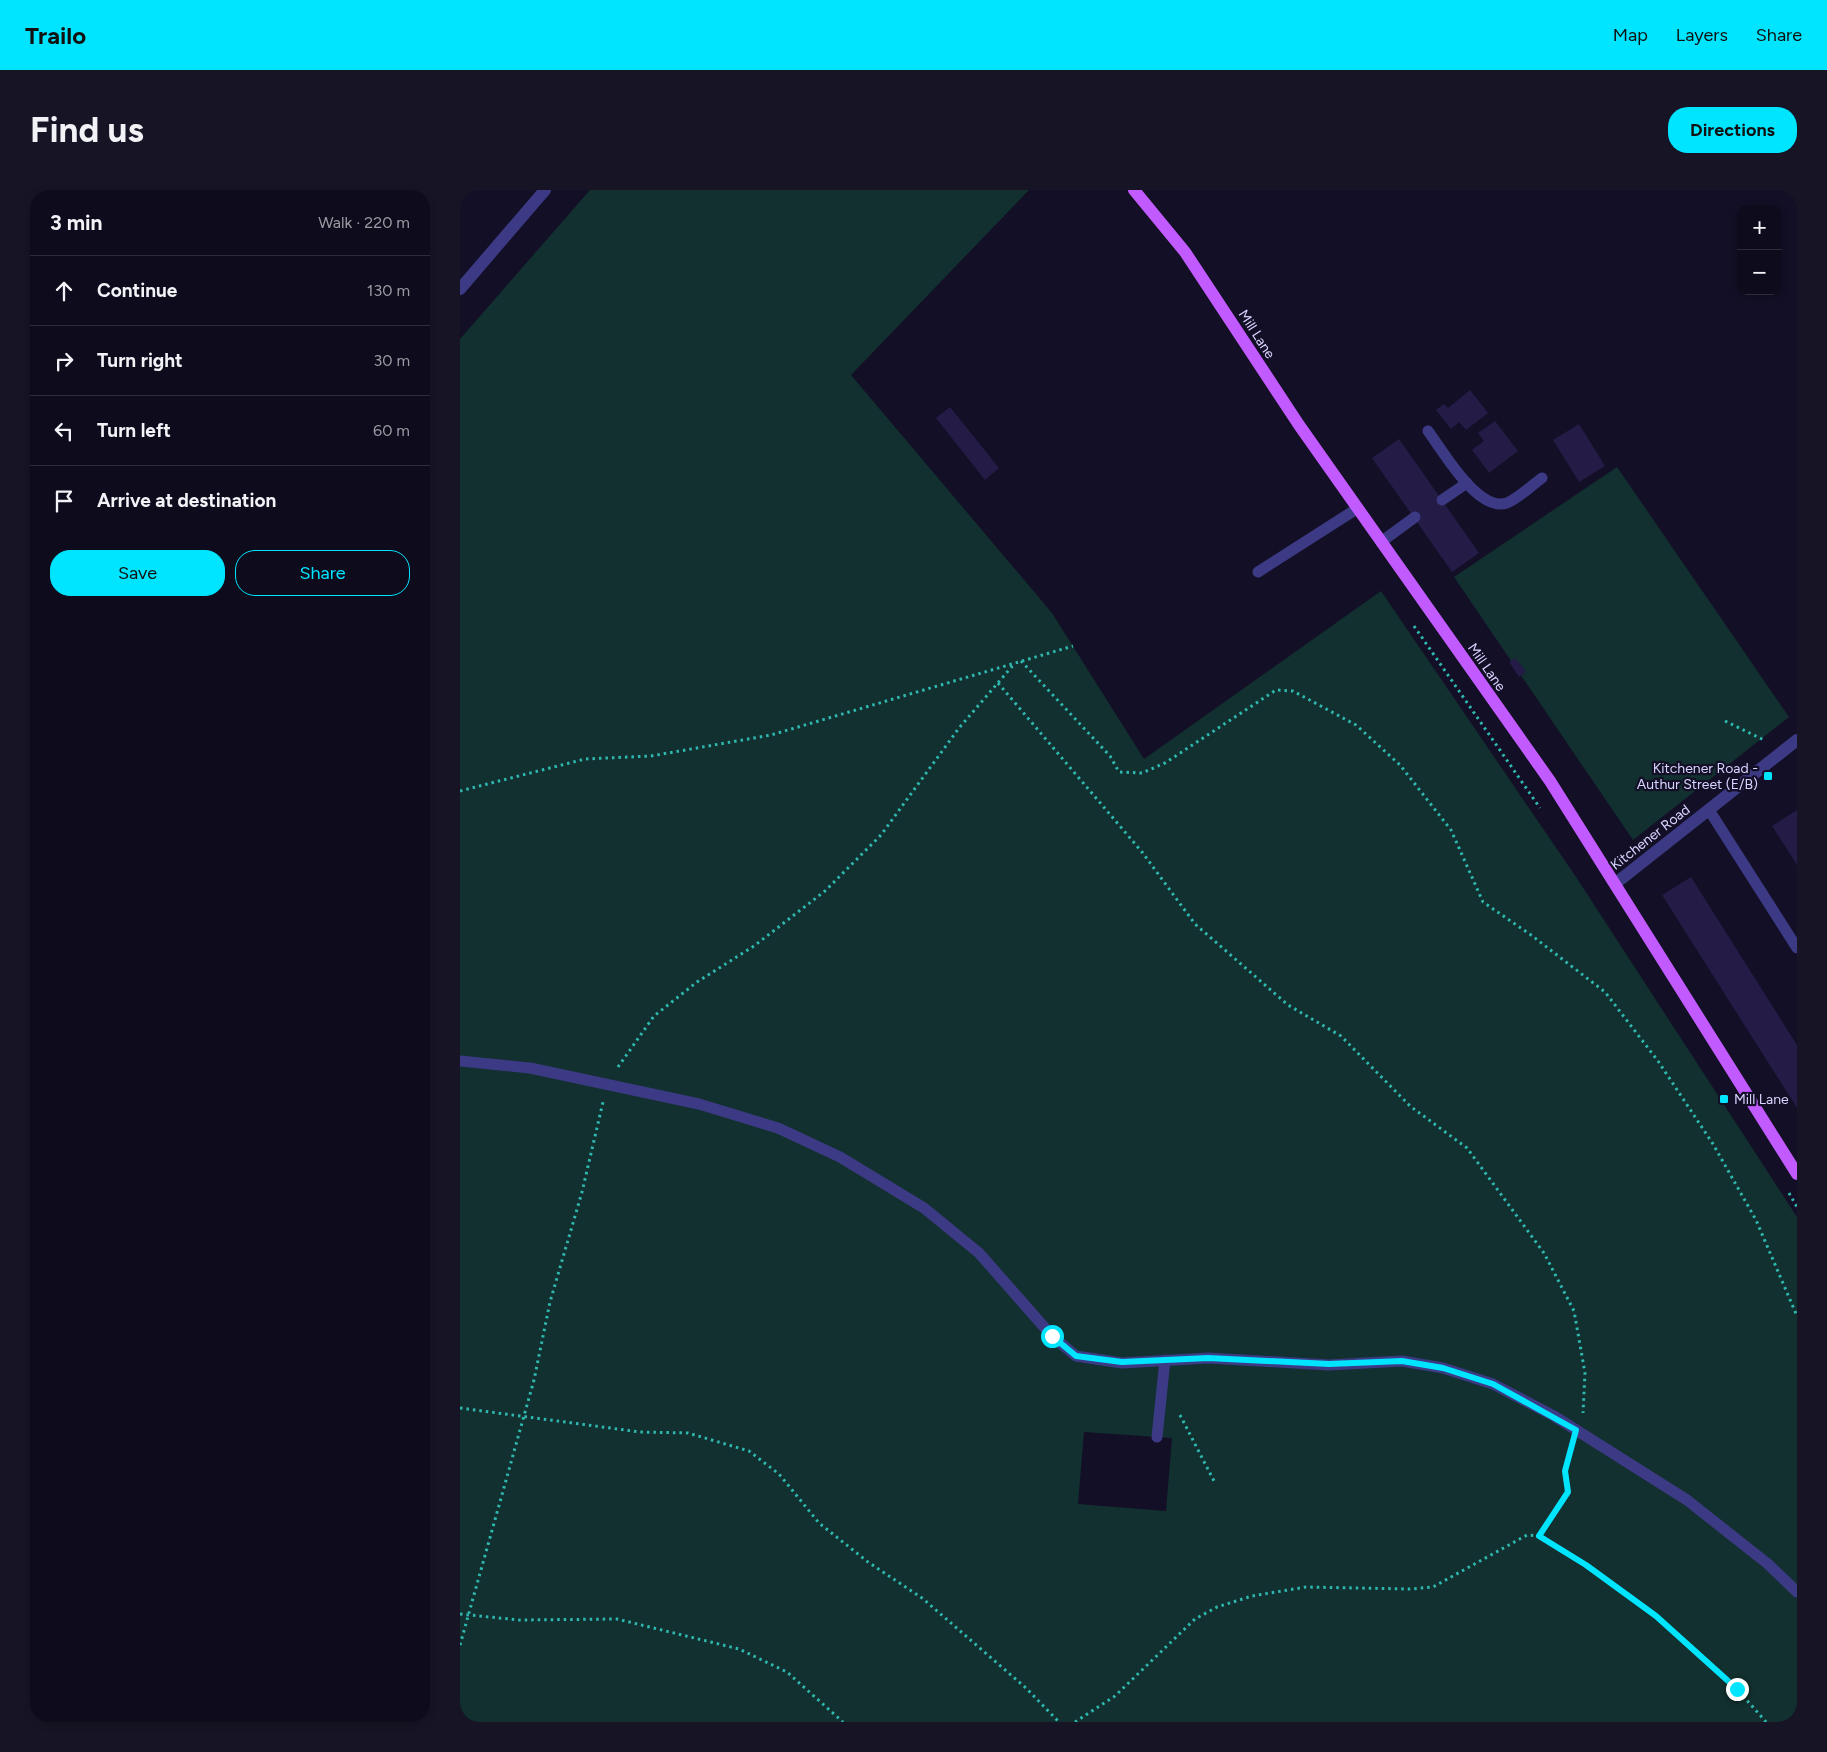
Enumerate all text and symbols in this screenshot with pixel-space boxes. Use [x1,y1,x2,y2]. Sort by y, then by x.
text: Trailo [25,21,86,50]
text: Map [1613,24,1648,46]
text: Layers [1676,24,1728,46]
text: Share [1756,24,1802,46]
button: Directions [1668,107,1797,153]
text: Find us [30,109,144,151]
map controls [1737,205,1782,295]
button: + [1737,205,1782,250]
text: 3 min [50,210,102,235]
text: Walk · 220 m [318,213,410,232]
button: − [1737,250,1782,295]
icon: ahead [50,277,78,305]
text: Continue [97,279,177,302]
text: 130 m [367,281,410,300]
street label: Mill Lane [1235,307,1279,362]
icon: right [50,347,78,375]
text: Turn right [97,349,183,372]
text: 30 m [373,351,410,370]
icon: left [50,417,78,445]
text: Turn left [97,419,171,442]
text: 60 m [373,421,410,440]
icon: arrive [50,487,78,515]
text: Arrive at destination [97,489,276,512]
button: Save [50,550,225,596]
button: Share [235,550,410,596]
street label: Mill Lane [1464,640,1509,695]
place label: Kitchener Road - Authur Street (E/B) [1637,760,1758,793]
marker: Kitchener Road - Authur Street (E/B) [1762,770,1774,782]
street label: Kitchener Road [1607,801,1693,874]
place label: Mill Lane [1734,1091,1789,1108]
marker: Mill Lane [1718,1093,1730,1105]
route start [1041,1325,1064,1348]
route end [1726,1678,1749,1701]

